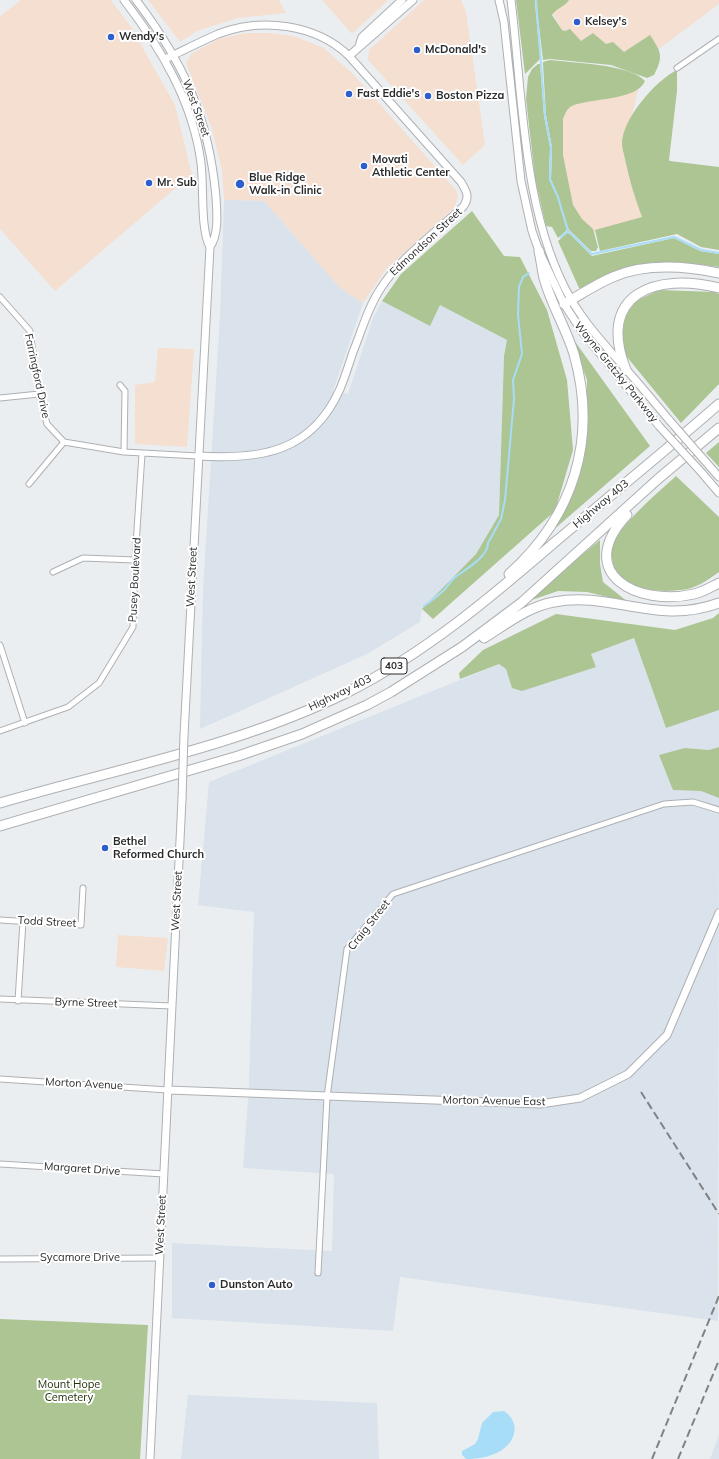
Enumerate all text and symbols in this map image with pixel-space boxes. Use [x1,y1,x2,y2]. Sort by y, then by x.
place label: Kelsey's [585,15,627,29]
marker: Kelsey's [572,17,582,27]
place label: Wendy's [119,30,164,44]
marker: Wendy's [106,32,116,42]
place label: McDonald's [425,43,486,57]
marker: McDonald's [412,45,422,55]
street label: West Street [180,77,212,139]
place label: Fast Eddie's [357,87,420,101]
marker: Fast Eddie's [344,89,354,99]
place label: Boston Pizza [436,89,504,103]
marker: Boston Pizza [423,91,433,101]
place label: Movati Athletic Center [372,153,450,179]
marker: Movati Athletic Center [359,161,369,171]
place label: Blue Ridge Walk-in Clinic [249,171,322,197]
place label: Mr. Sub [157,176,197,190]
marker: Mr. Sub [144,178,154,188]
marker: Blue Ridge Walk-in Clinic [234,178,246,190]
street label: Edmondson Street [387,205,465,279]
street label: Wayne Gretzky Parkway [571,319,661,425]
street label: Farringford Drive [22,333,52,419]
street label: Highway 403 [570,477,632,531]
street label: Pusey Boulevard [126,537,144,623]
street label: West Street [184,547,200,607]
road number: 403 [381,658,407,674]
street label: Highway 403 [306,672,374,714]
place label: Bethel Reformed Church [113,835,204,861]
marker: Bethel Reformed Church [100,843,110,853]
street label: West Street [169,871,185,931]
street label: Craig Street [345,897,393,953]
street label: Todd Street [17,914,77,930]
street label: Byrne Street [54,995,118,1011]
street label: Morton Avenue [45,1075,123,1093]
street label: Morton Avenue East [442,1094,546,1108]
street label: Margaret Drive [43,1160,121,1178]
street label: West Street [153,1195,169,1255]
street label: Sycamore Drive [40,1251,120,1265]
place label: Dunston Auto [220,1278,293,1292]
marker: Dunston Auto [207,1280,217,1290]
park label: Mount Hope Cemetery [38,1378,100,1404]

